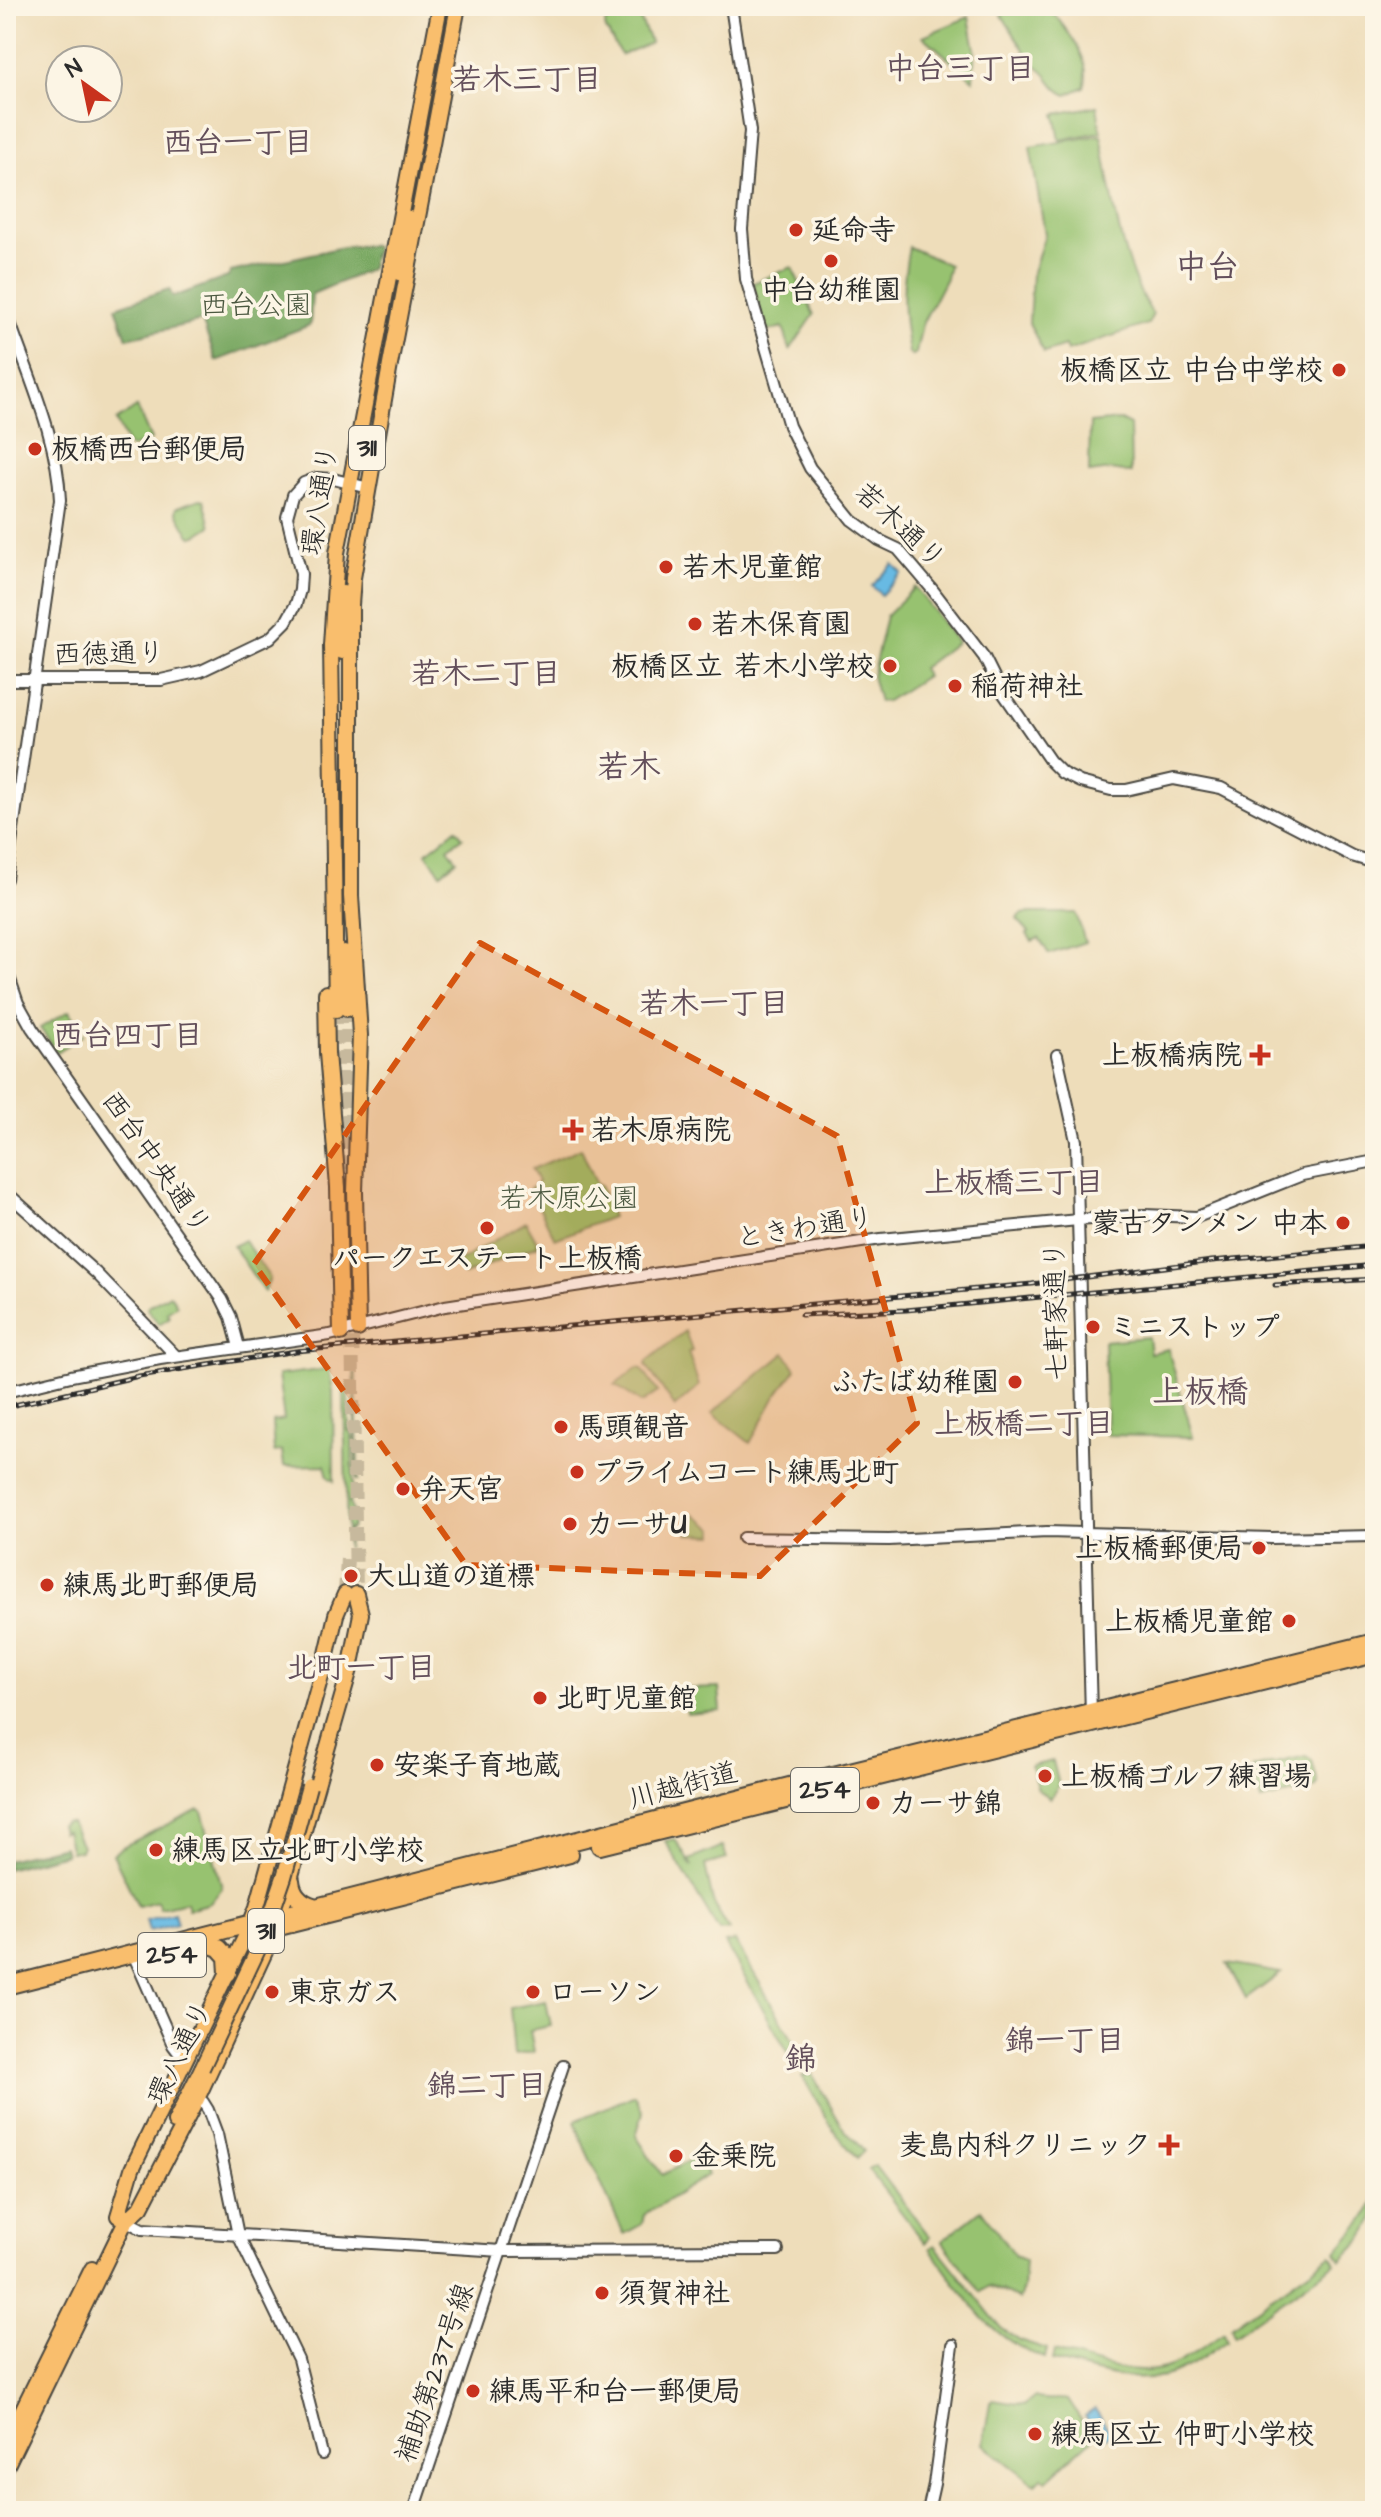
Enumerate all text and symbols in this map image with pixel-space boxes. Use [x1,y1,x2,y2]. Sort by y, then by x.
north arrow [44,44,124,124]
district label: 中台三丁目 [885,48,1035,90]
text: N [60,52,88,85]
district label: 若木三丁目 [452,59,602,101]
district label: 西台一丁目 [163,122,313,164]
place label: 延命寺 [812,211,896,250]
marker: 延命寺 [787,221,805,239]
district label: 中台 [1175,245,1239,290]
marker: 中台幼稚園 [822,252,840,270]
place label: 中台幼稚園 [761,271,901,310]
park label: 西台公園 [200,286,312,325]
place label: 板橋区立 中台中学校 [1060,351,1323,390]
marker: 板橋区立 中台中学校 [1330,361,1348,379]
road number: 311 [349,426,385,470]
place label: 板橋西台郵便局 [51,430,247,469]
marker: 板橋西台郵便局 [26,440,44,458]
street label: 環八通り [292,442,348,558]
street label: 若木通り [846,474,954,578]
place label: 若木児童館 [682,548,822,587]
marker: 若木児童館 [657,558,675,576]
place label: 若木保育園 [711,605,851,644]
marker: 若木保育園 [686,615,704,633]
street label: 西徳通り [53,634,165,674]
place label: 板橋区立 若木小学校 [611,647,874,686]
district label: 若木二丁目 [411,653,561,695]
marker: 板橋区立 若木小学校 [881,657,899,675]
place label: 稲荷神社 [971,667,1083,706]
marker: 稲荷神社 [946,677,964,695]
district label: 若木 [597,745,661,790]
district label: 若木一丁目 [639,983,789,1025]
district label: 西台四丁目 [53,1015,203,1057]
place label: 上板橋病院 [1102,1036,1242,1075]
marker: 上板橋病院 [1249,1044,1271,1066]
street label: 西台中央通り [92,1083,220,1243]
place label: 若木原病院 [591,1111,731,1150]
marker: 若木原病院 [562,1119,584,1141]
district label: 上板橋三丁目 [924,1162,1104,1204]
park label: 若木原公園 [499,1179,639,1218]
street label: ときわ通り [733,1198,877,1258]
place label: 蒙古タンメン 中本 [1092,1204,1327,1243]
marker: 蒙古タンメン 中本 [1334,1214,1352,1232]
marker: パークエステート上板橋 [478,1219,496,1237]
place label: パークエステート上板橋 [332,1239,642,1278]
street label: 七軒家通り [1035,1241,1077,1381]
place label: ミニストップ [1109,1308,1280,1347]
marker: ミニストップ [1084,1318,1102,1336]
place label: ふたば幼稚園 [831,1363,999,1402]
district label: 上板橋 [1152,1370,1248,1415]
marker: ふたば幼稚園 [1006,1373,1024,1391]
district label: 上板橋二丁目 [934,1403,1114,1445]
place label: 馬頭観音 [577,1408,689,1447]
marker: 馬頭観音 [552,1418,570,1436]
place label: プライムコート練馬北町 [593,1453,899,1492]
marker: プライムコート練馬北町 [568,1463,586,1481]
place label: 弁天宮 [419,1470,503,1509]
marker: 弁天宮 [394,1480,412,1498]
place label: カーサU [586,1505,687,1544]
marker: カーサU [561,1515,579,1533]
place label: 上板橋郵便局 [1075,1529,1243,1568]
marker: 上板橋郵便局 [1250,1539,1268,1557]
place label: 大山道の道標 [367,1557,535,1596]
place label: 練馬北町郵便局 [63,1566,259,1605]
marker: 大山道の道標 [342,1567,360,1585]
marker: 練馬北町郵便局 [38,1576,56,1594]
place label: 上板橋児童館 [1105,1602,1273,1641]
marker: 上板橋児童館 [1280,1612,1298,1630]
district label: 北町一丁目 [286,1647,436,1689]
place label: 北町児童館 [556,1679,696,1718]
marker: 北町児童館 [531,1689,549,1707]
place label: 安楽子育地蔵 [393,1746,561,1785]
street label: 川越街道 [624,1753,742,1819]
marker: 安楽子育地蔵 [368,1756,386,1774]
place label: 上板橋ゴルフ練習場 [1061,1757,1312,1796]
marker: 上板橋ゴルフ練習場 [1036,1767,1054,1785]
road number: 254 [791,1768,859,1812]
place label: カーサ錦 [889,1784,1002,1823]
marker: カーサ錦 [864,1794,882,1812]
place label: 練馬区立北町小学校 [172,1831,424,1870]
marker: 練馬区立北町小学校 [147,1841,165,1859]
road number: 311 [248,1909,284,1953]
road number: 254 [138,1933,206,1977]
place label: 東京ガス [288,1973,401,2012]
place label: ローソン [549,1973,661,2012]
marker: 東京ガス [263,1983,281,2001]
marker: ローソン [524,1983,542,2001]
street label: 環八通り [138,1994,222,2112]
district label: 錦一丁目 [1005,2020,1125,2062]
district label: 錦 [785,2037,817,2082]
district label: 錦二丁目 [427,2065,547,2107]
place label: 麦島内科クリニック [899,2126,1151,2165]
marker: 麦島内科クリニック [1158,2134,1180,2156]
place label: 金乗院 [692,2137,776,2176]
marker: 金乗院 [667,2147,685,2165]
place label: 須賀神社 [618,2274,730,2313]
street label: 補助第237号線 [386,2278,484,2468]
marker: 須賀神社 [593,2284,611,2302]
place label: 練馬平和台一郵便局 [489,2372,741,2411]
marker: 練馬平和台一郵便局 [464,2382,482,2400]
place label: 練馬区立 仲町小学校 [1051,2415,1314,2454]
marker: 練馬区立 仲町小学校 [1026,2425,1044,2443]

